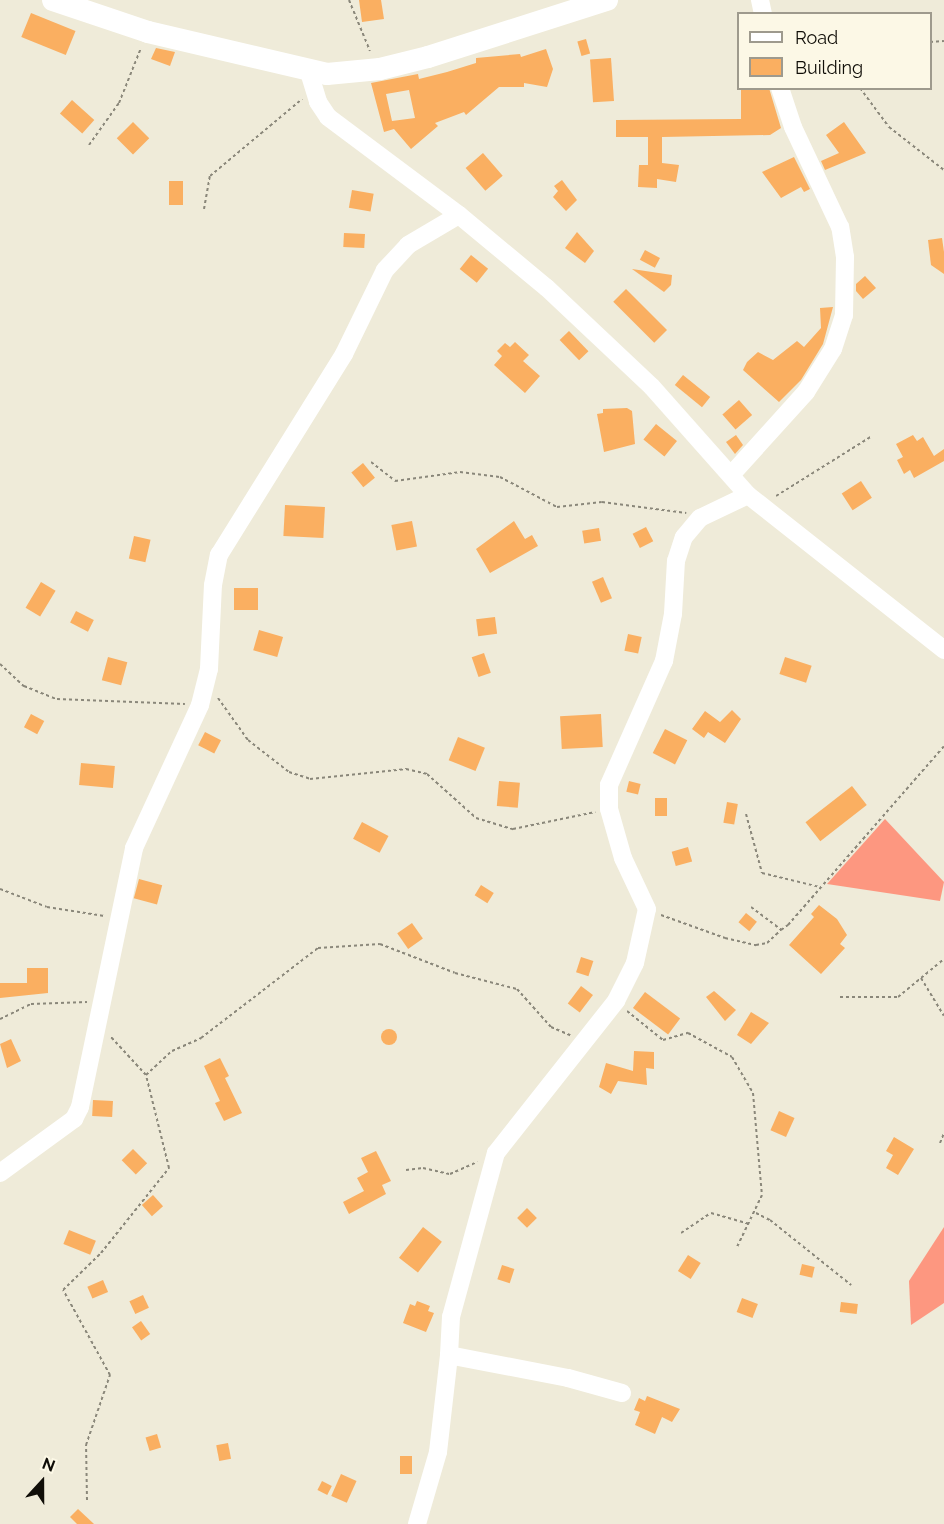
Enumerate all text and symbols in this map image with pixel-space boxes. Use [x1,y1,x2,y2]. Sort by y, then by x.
legend [737,12,932,90]
text: Road [795,27,838,48]
text: Building [795,57,863,78]
north arrow [12,1452,72,1512]
text: N [40,1454,58,1476]

